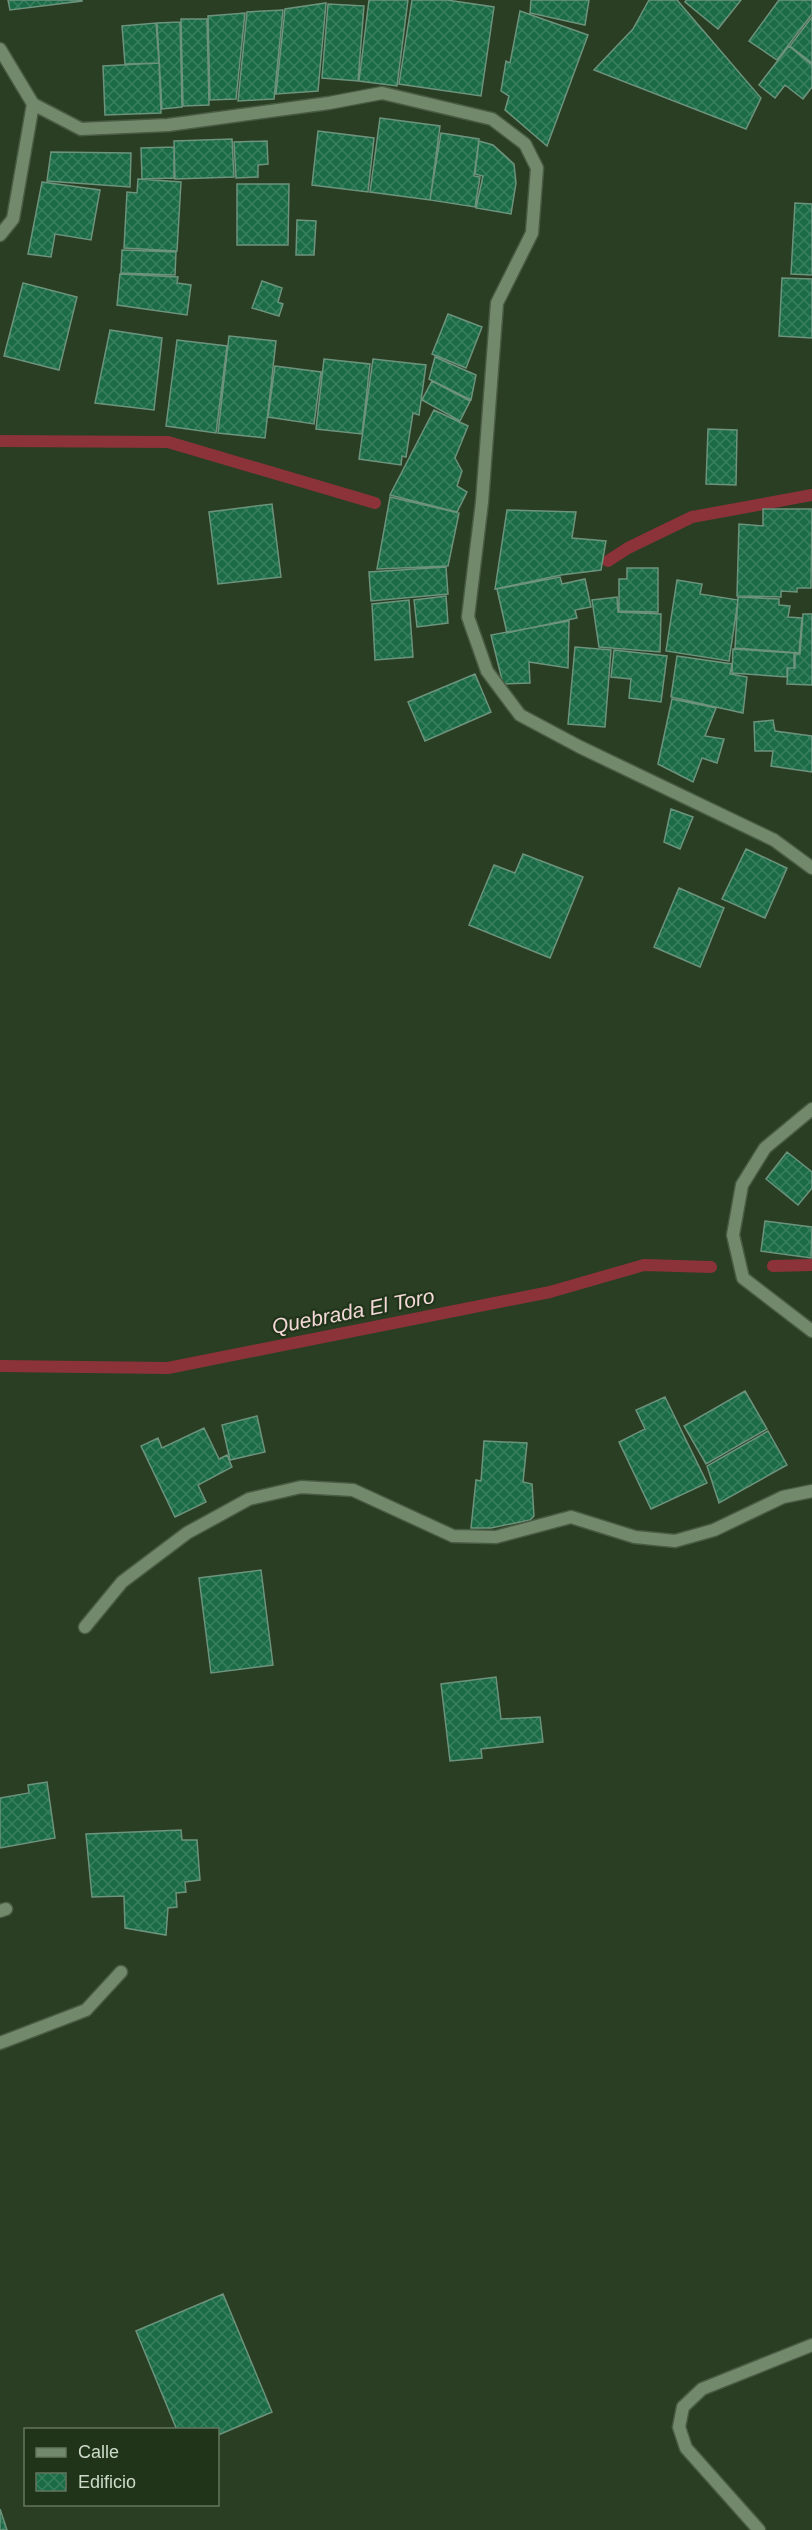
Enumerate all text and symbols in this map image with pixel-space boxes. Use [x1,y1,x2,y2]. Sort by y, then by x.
water label: Quebrada El Toro [270,1284,436,1338]
legend [24,2428,219,2506]
text: Calle [78,2442,119,2462]
text: Edificio [78,2472,136,2492]

